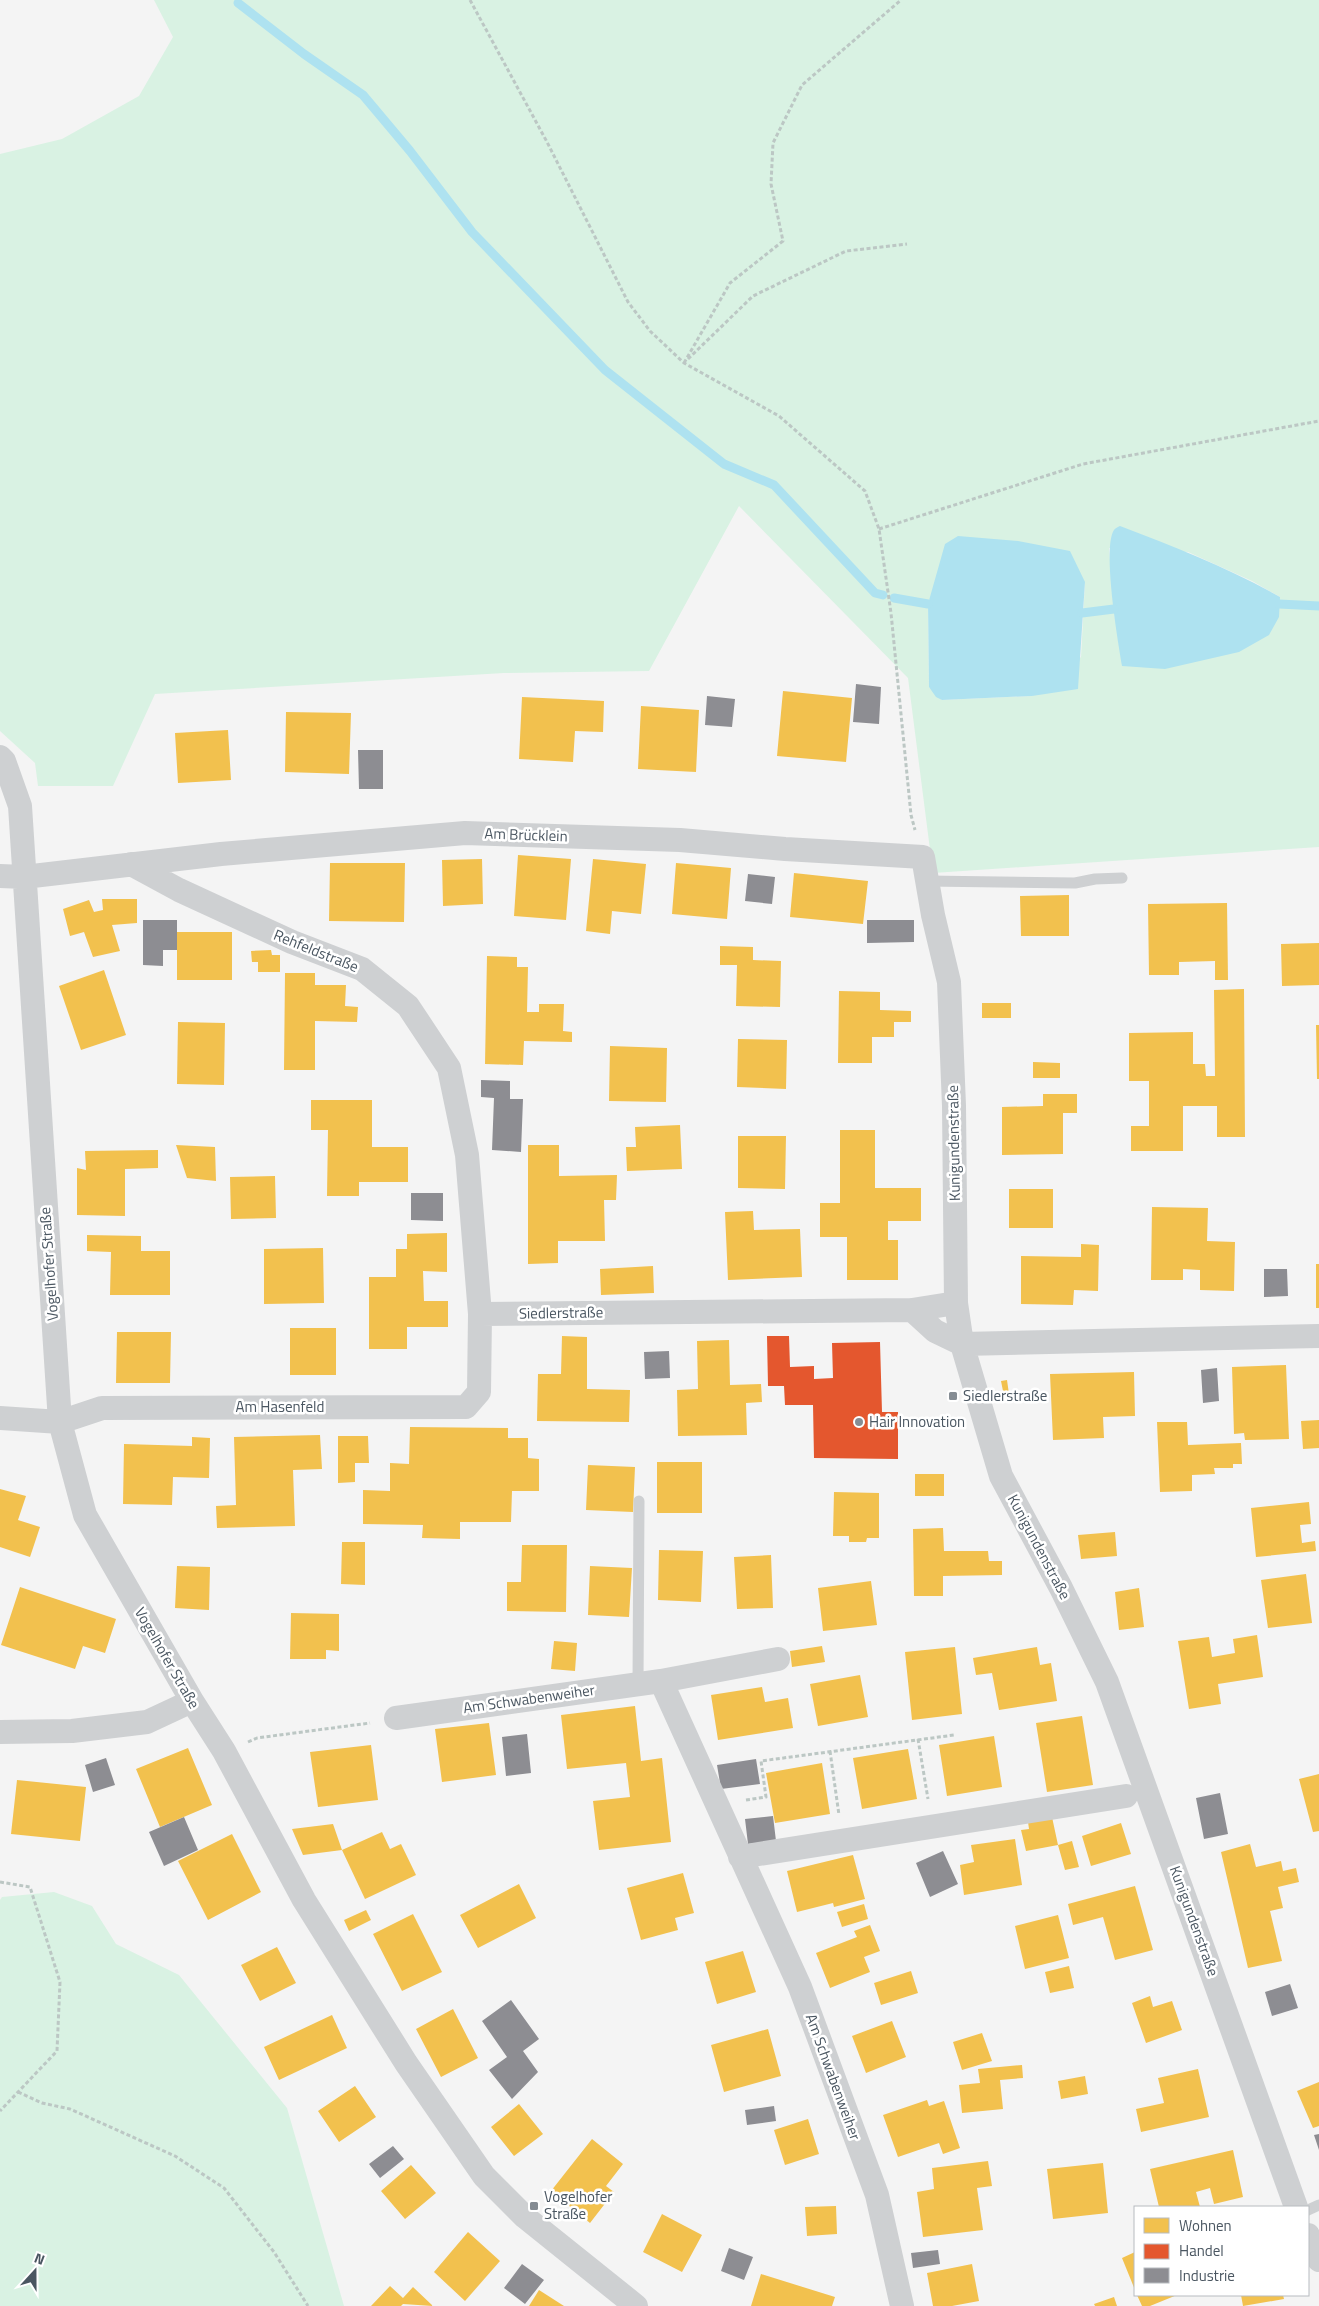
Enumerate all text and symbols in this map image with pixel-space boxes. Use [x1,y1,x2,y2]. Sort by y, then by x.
street label: Am Brücklein [484,822,568,847]
street label: Rehfeldstraße [270,923,362,978]
street label: Kunigundenstraße [941,1085,966,1201]
street label: Vogelhofer Straße [33,1206,64,1322]
street label: Siedlerstraße [519,1300,603,1325]
place label: Siedlerstraße [963,1384,1047,1407]
marker: Siedlerstraße [947,1390,959,1402]
street label: Am Hasenfeld [236,1395,324,1418]
place label: Hair Innovation [869,1410,965,1433]
marker: Hair Innovation [853,1416,865,1428]
street label: Kunigundenstraße [1002,1490,1077,1603]
street label: Vogelhofer Straße [129,1603,206,1713]
street label: Am Schwabenweiher [462,1678,596,1719]
street label: Kunigundenstraße [1164,1862,1225,1979]
street label: Am Schwabenweiher [800,2011,867,2143]
place label: Vogelhofer Straße [544,2185,613,2225]
marker: Vogelhofer Straße [528,2200,540,2212]
legend [1134,2206,1309,2296]
text: Wohnen [1179,2214,1232,2237]
text: Handel [1179,2239,1224,2262]
north arrow [10,2246,60,2296]
text: N [32,2247,48,2270]
text: Industrie [1179,2264,1235,2287]

